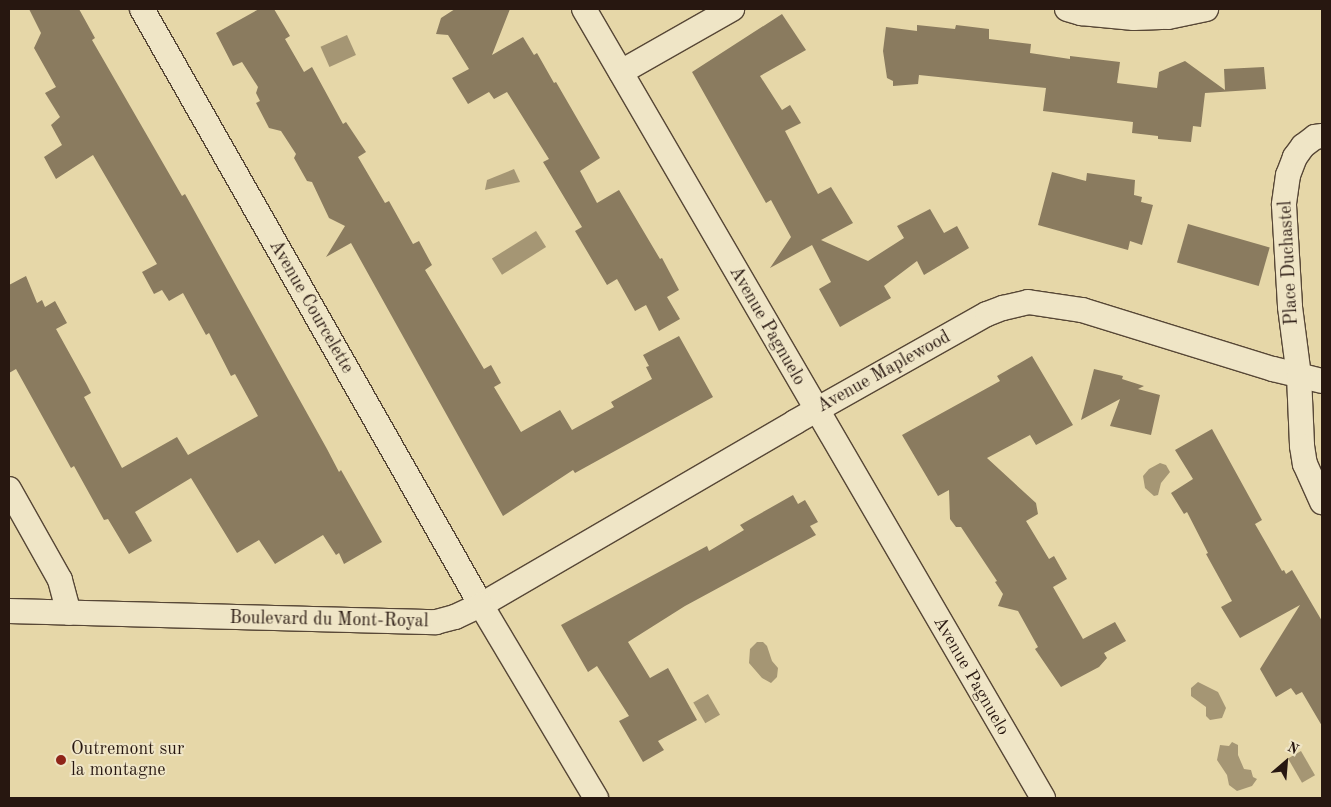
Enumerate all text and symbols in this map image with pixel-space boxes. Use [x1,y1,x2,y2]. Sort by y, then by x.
street label: Place Duchastel [1275,200,1303,326]
street label: Avenue Courcelette [264,237,358,377]
street label: Avenue Pagnuelo [724,263,810,389]
street label: Avenue Maplewood [814,326,954,418]
street label: Boulevard du Mont-Royal [229,607,429,633]
street label: Avenue Pagnuelo [928,613,1014,739]
north arrow [1261,737,1311,787]
place label: Outremont sur la montagne [71,739,184,782]
text: N [1285,740,1301,757]
marker: Outremont sur la montagne [55,754,67,766]

